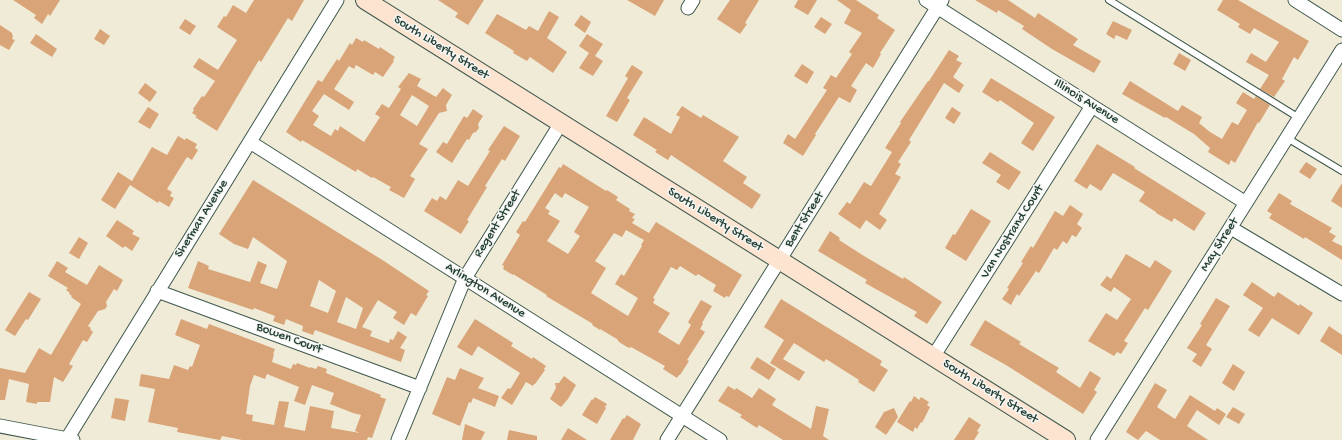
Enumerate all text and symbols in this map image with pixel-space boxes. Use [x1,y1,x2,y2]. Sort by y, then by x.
street label: South Liberty Street [390,12,492,84]
street label: Illinois Avenue [1050,76,1122,128]
street label: Sherman Avenue [172,177,232,261]
street label: Van Nostrand Court [978,182,1048,282]
street label: South Liberty Street [664,184,766,256]
street label: Regent Street [471,187,525,261]
street label: Bent Street [782,189,828,251]
street label: May Street [1197,215,1243,275]
street label: Arlington Avenue [442,260,528,322]
street label: Bowen Court [254,320,324,358]
street label: South Liberty Street [939,356,1041,428]

